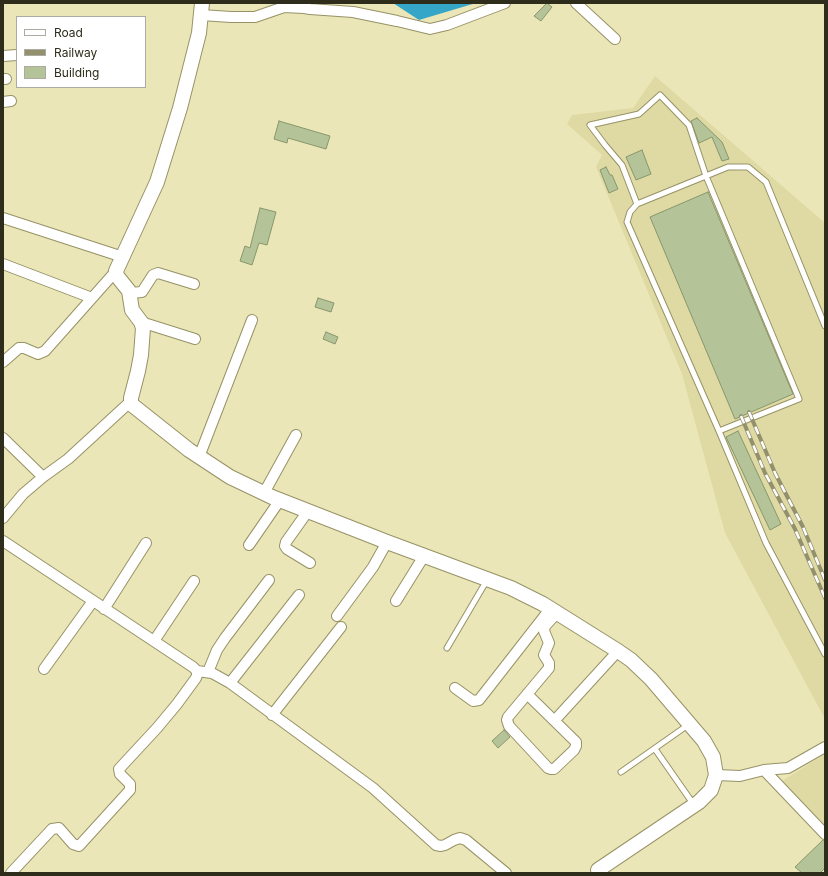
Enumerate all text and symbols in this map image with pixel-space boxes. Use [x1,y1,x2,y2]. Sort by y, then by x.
legend [16,16,146,88]
text: Road [54,25,83,40]
text: Railway [54,45,97,60]
text: Building [54,65,99,80]

